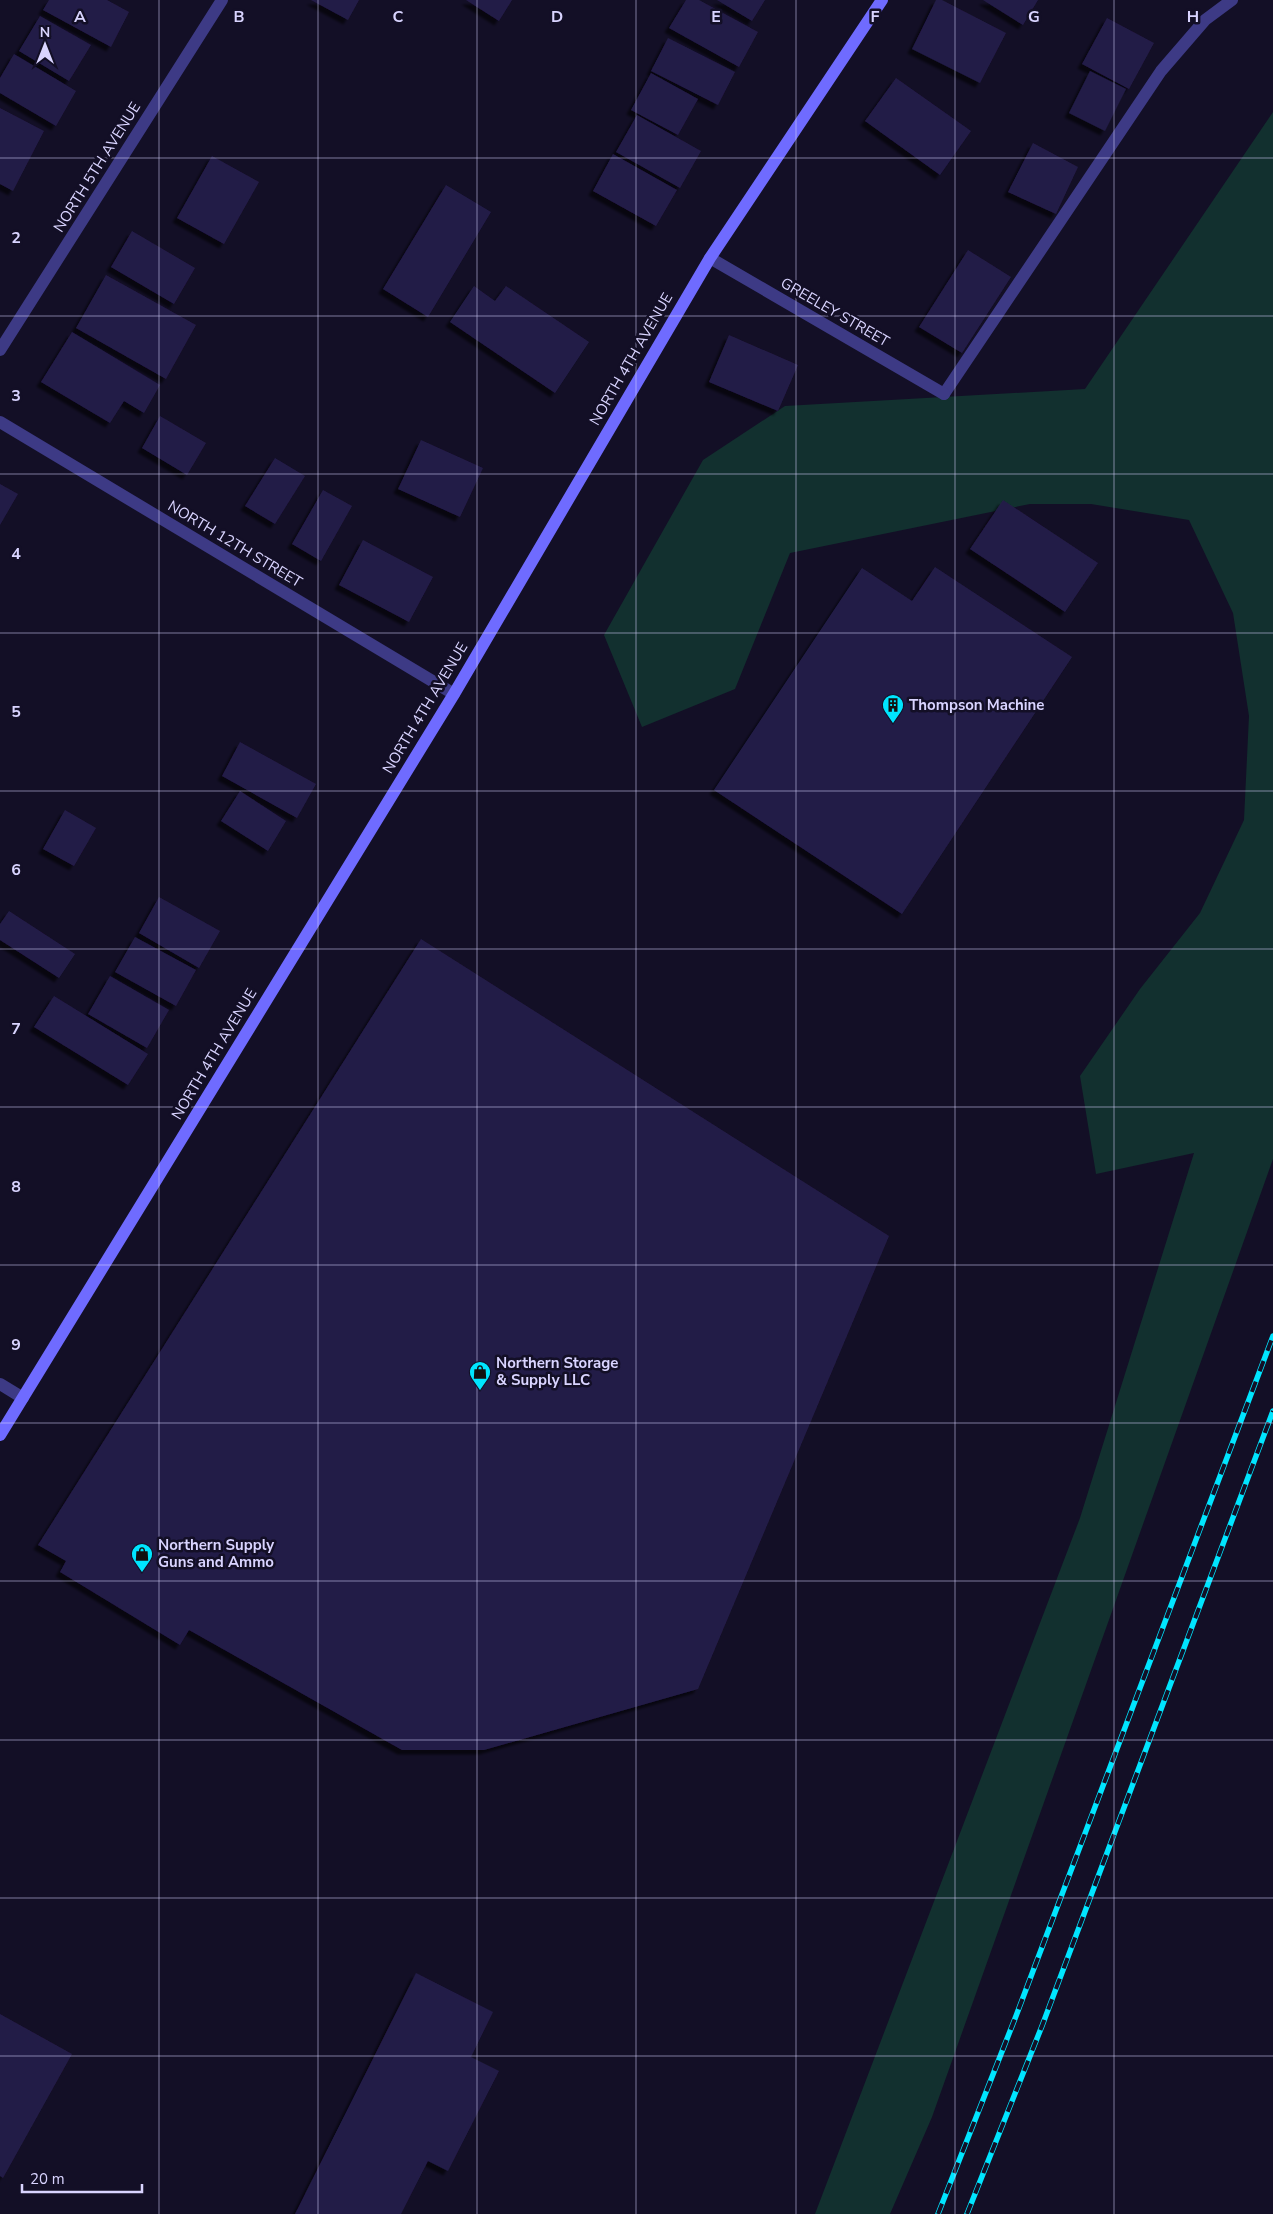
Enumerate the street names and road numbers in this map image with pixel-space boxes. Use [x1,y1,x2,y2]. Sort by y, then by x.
street label: NORTH 5TH AVENUE [49,98,145,236]
street label: GREELEY STREET [777,273,893,351]
street label: NORTH 4TH AVENUE [585,289,677,429]
street label: NORTH 12TH STREET [164,496,306,592]
street label: NORTH 4TH AVENUE [378,639,472,777]
street label: NORTH 4TH AVENUE [167,985,261,1123]

